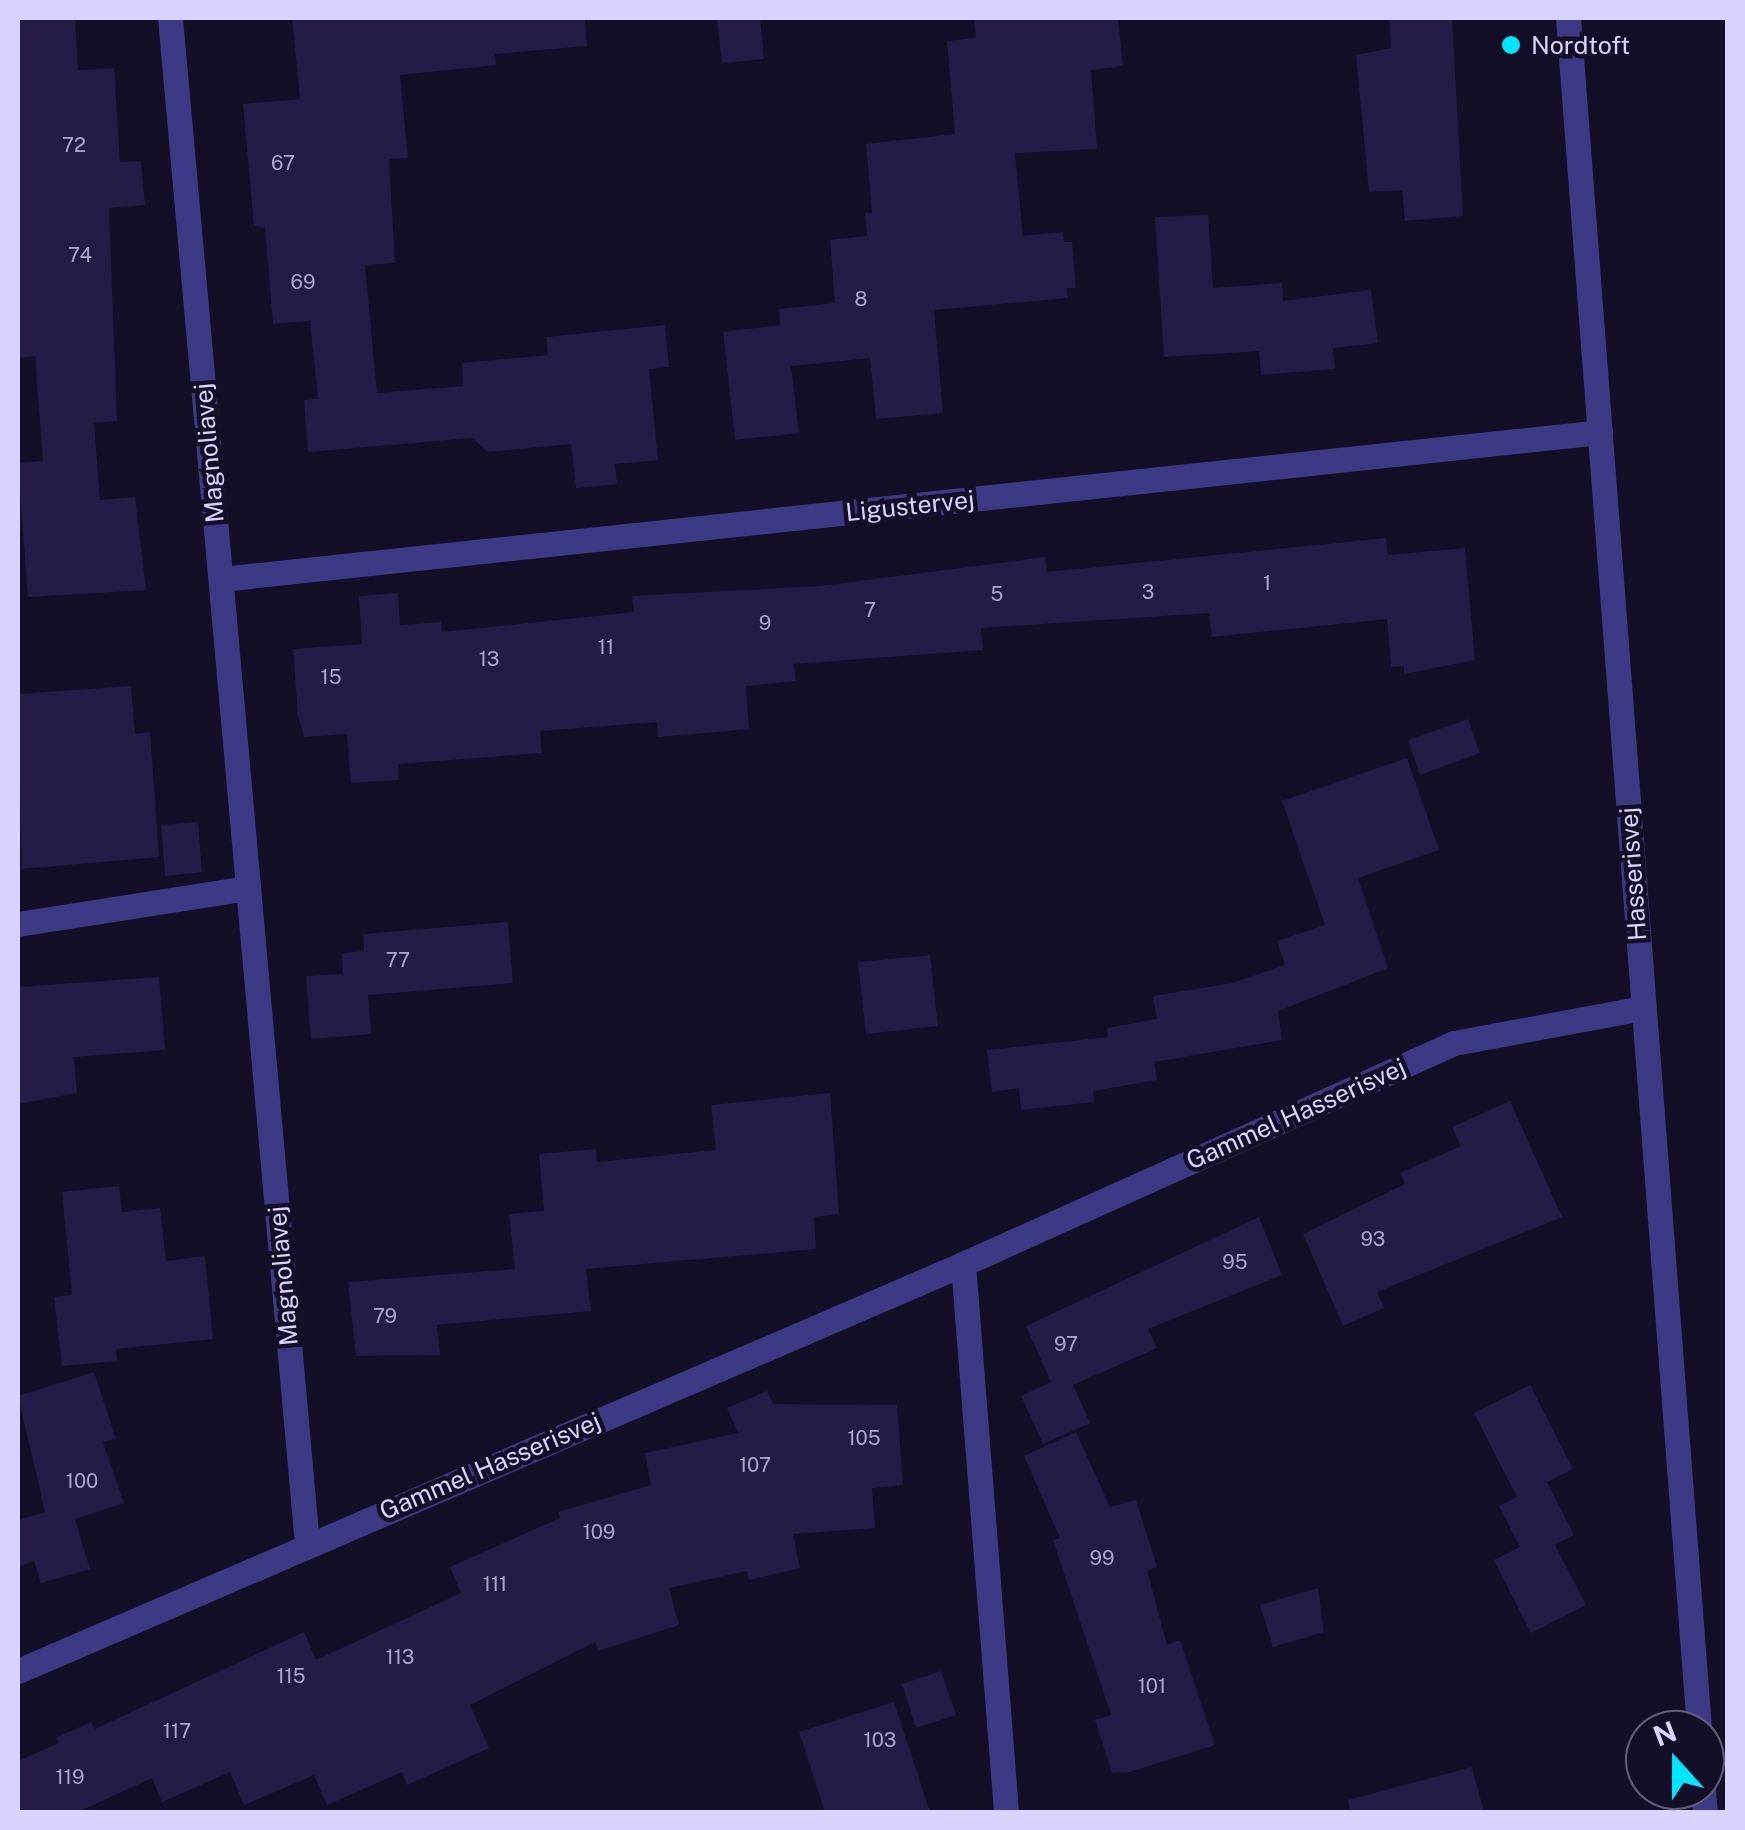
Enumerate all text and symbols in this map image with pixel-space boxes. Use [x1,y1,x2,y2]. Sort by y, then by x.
place label: Nordtoft [1531,30,1630,60]
marker: Nordtoft [1500,34,1522,56]
house number: 72 [62,133,86,157]
house number: 67 [271,151,295,175]
house number: 74 [68,243,92,267]
house number: 69 [291,270,315,294]
house number: 8 [855,287,867,311]
street label: Magnoliavej [188,382,230,524]
street label: Ligustervej [844,484,976,528]
house number: 1 [1263,571,1271,595]
house number: 3 [1142,580,1154,604]
house number: 5 [991,582,1003,606]
house number: 7 [864,598,876,622]
house number: 9 [759,611,771,635]
house number: 11 [598,635,614,659]
house number: 13 [479,647,499,671]
house number: 15 [321,665,341,689]
street label: Hasserisvej [1613,806,1653,942]
house number: 77 [386,948,410,972]
street label: Gammel Hasserisvej [1182,1052,1410,1176]
street label: Magnoliavej [262,1205,304,1347]
house number: 93 [1361,1227,1385,1251]
house number: 95 [1222,1250,1248,1274]
house number: 79 [373,1304,397,1328]
house number: 97 [1054,1332,1078,1356]
street label: Gammel Hasserisvej [375,1406,605,1526]
house number: 105 [847,1426,881,1450]
house number: 107 [739,1453,771,1477]
house number: 100 [66,1469,98,1493]
house number: 109 [583,1520,615,1544]
house number: 99 [1090,1546,1114,1570]
house number: 111 [483,1572,507,1596]
house number: 113 [386,1645,414,1669]
house number: 115 [276,1664,306,1688]
house number: 101 [1138,1674,1166,1698]
north arrow [1625,1710,1725,1810]
text: N [1649,1714,1681,1753]
house number: 117 [163,1719,191,1743]
house number: 103 [864,1728,896,1752]
house number: 119 [56,1765,84,1789]

